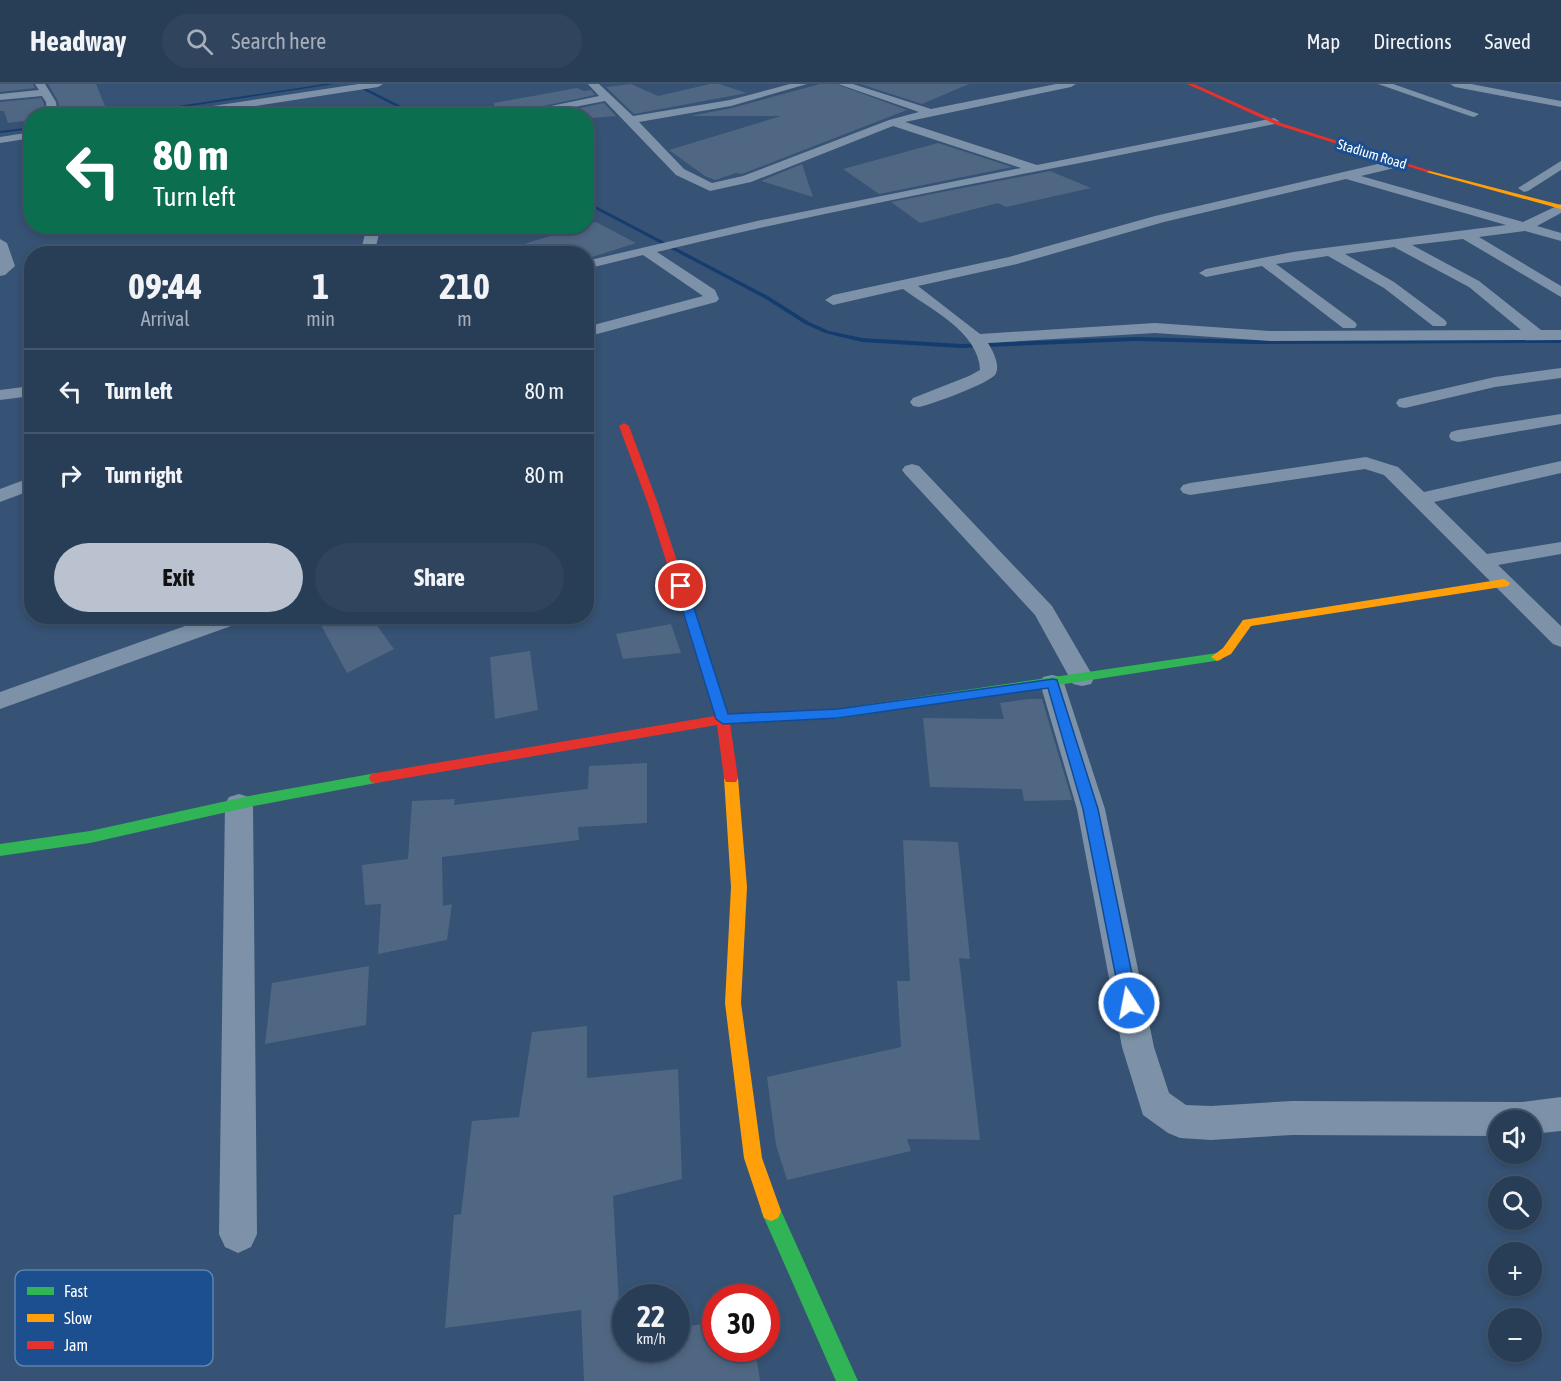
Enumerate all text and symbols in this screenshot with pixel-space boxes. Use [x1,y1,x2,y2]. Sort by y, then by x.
search box [162,14,582,68]
text: Headway [30,25,126,57]
icon: search [183,25,216,58]
text: Search here [231,28,326,54]
text: Map [1306,29,1340,53]
text: Directions [1373,29,1452,53]
text: Saved [1485,29,1531,53]
text: 80 m [153,131,228,179]
icon: left [54,132,132,210]
street label: Stadium Road [1335,136,1409,172]
text: Turn left [153,181,236,212]
text: 09:44 [128,265,202,307]
text: 1 [312,265,329,307]
text: 210 [439,265,490,307]
text: Arrival [141,307,190,330]
text: min [306,307,335,330]
text: m [457,307,472,330]
icon: left [54,375,87,408]
text: Turn left [105,378,172,404]
text: 80 m [524,378,564,404]
icon: right [54,459,87,492]
text: Turn right [105,462,182,488]
text: 80 m [524,462,564,488]
button: Exit [54,543,303,612]
button: Share [315,543,564,612]
pin [655,560,706,611]
icon: arrive [664,569,697,602]
position arrow [1097,971,1161,1035]
map controls [1488,1110,1542,1362]
button: sound [1488,1110,1542,1164]
button: search [1488,1176,1542,1230]
button: + [1488,1242,1542,1296]
legend [15,1270,213,1366]
text: Fast [64,1282,88,1300]
speed limit sign: 30 [702,1284,780,1362]
text: 22 [637,1299,665,1333]
button: − [1488,1308,1542,1362]
text: Slow [64,1309,92,1327]
text: km/h [636,1330,666,1347]
text: Jam [64,1336,88,1354]

